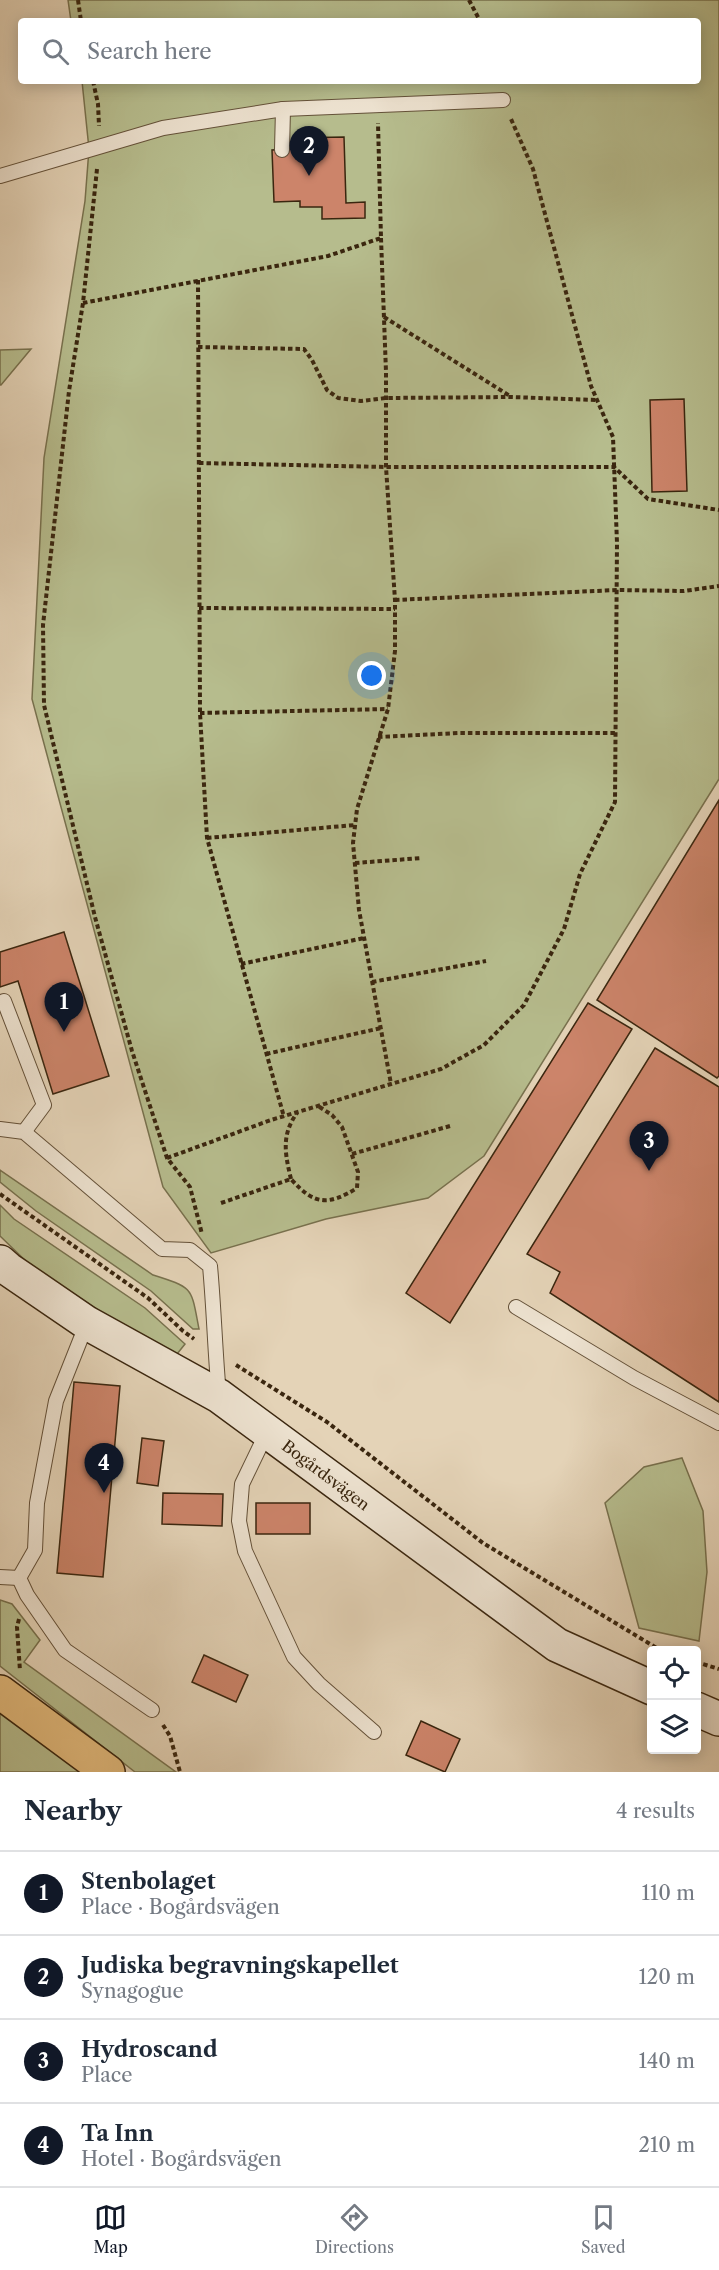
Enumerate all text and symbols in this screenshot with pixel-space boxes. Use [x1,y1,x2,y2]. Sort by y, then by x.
search box [18,18,701,84]
icon: search [39,35,72,68]
text: Search here [87,38,212,65]
pin: 2 [290,126,328,176]
your location [357,661,386,690]
pin: 1 [44,982,84,1032]
pin: 3 [630,1122,668,1171]
street label: Bogårdsvägen [278,1435,374,1515]
pin: 4 [84,1444,124,1493]
map controls [647,1646,701,1754]
button: locate [647,1646,701,1700]
button: layers [647,1700,701,1754]
text: Nearby [24,1795,122,1827]
text: 4 results [616,1799,695,1823]
text: Stenbolaget [81,1868,216,1895]
text: 1 [39,1881,48,1905]
text: 110 m [642,1881,695,1905]
text: Place · Bogårdsvägen [81,1895,280,1919]
text: Judiska begravningskapellet [81,1952,399,1979]
text: 2 [38,1965,49,1989]
text: 120 m [638,1965,695,1989]
text: Synagogue [81,1979,184,2003]
text: Hydroscand [81,2036,218,2063]
text: 3 [38,2049,49,2073]
text: 140 m [638,2049,695,2073]
text: Place [81,2063,132,2087]
text: Ta Inn [81,2120,154,2147]
text: 4 [38,2133,49,2157]
text: 210 m [638,2133,695,2157]
text: Hotel · Bogårdsvägen [81,2147,282,2171]
tab: Map [94,2201,128,2257]
tab: Directions [315,2201,394,2257]
tab: Saved [581,2201,625,2257]

